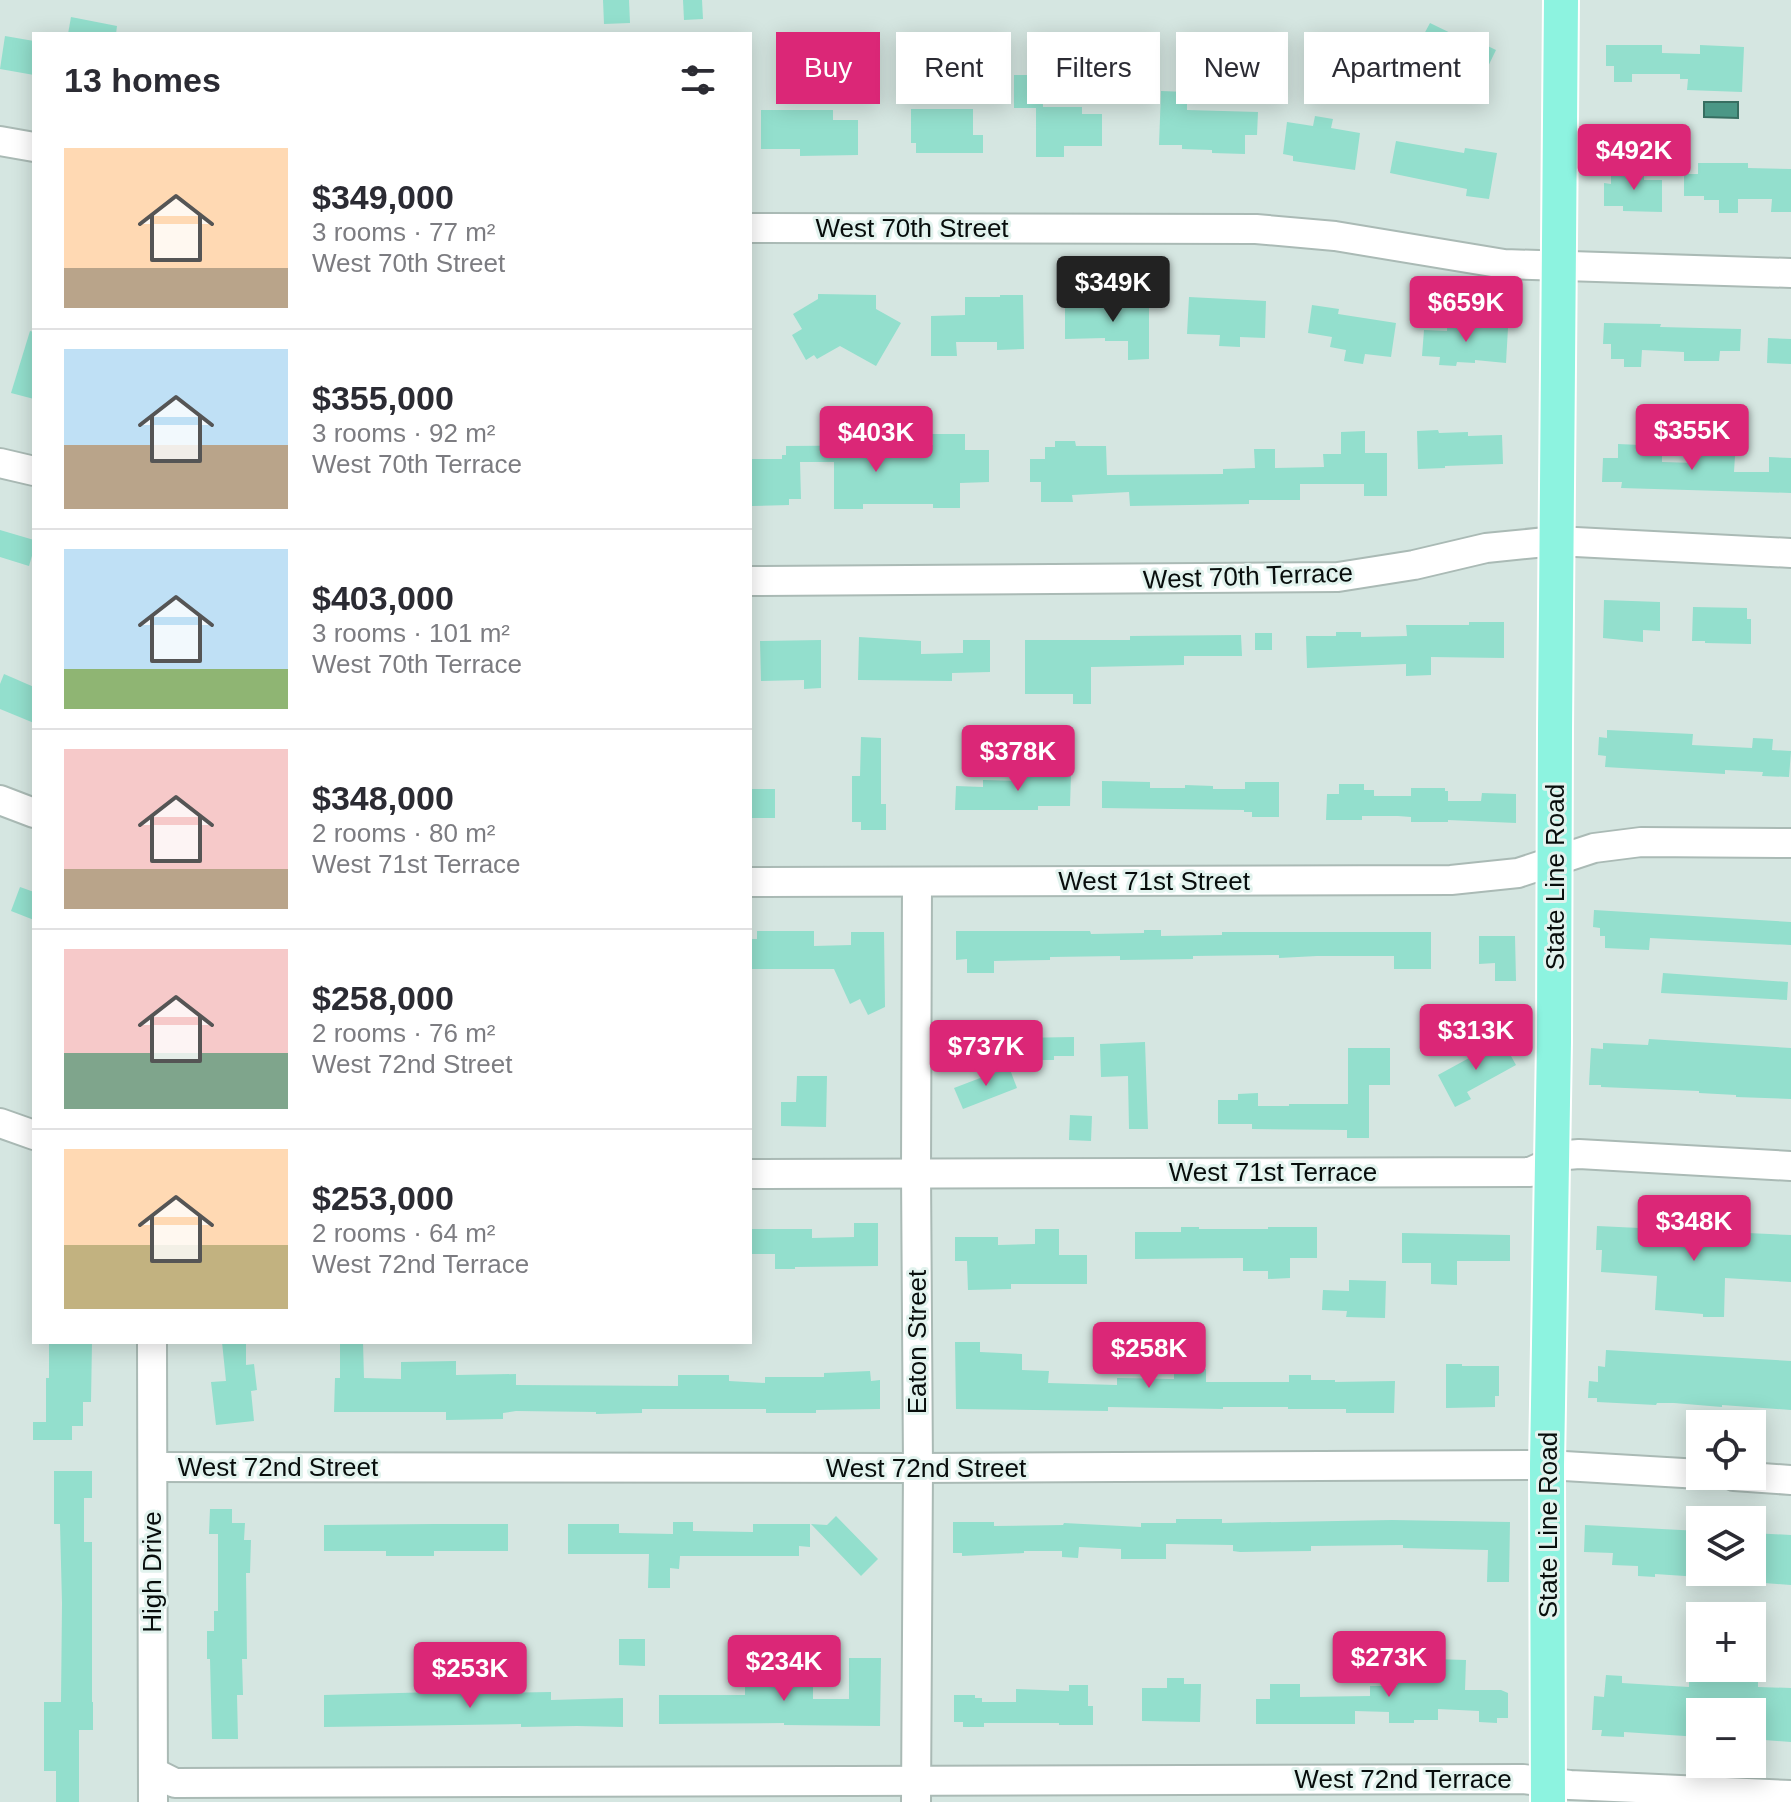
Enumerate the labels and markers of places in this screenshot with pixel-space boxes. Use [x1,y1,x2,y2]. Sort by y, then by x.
pin: $492K [1578,124,1690,192]
pin: $349K [1057,256,1169,324]
pin: $659K [1410,276,1522,344]
pin: $355K [1636,404,1748,472]
pin: $403K [820,406,932,474]
pin: $378K [962,725,1074,793]
pin: $313K [1420,1004,1532,1072]
pin: $737K [930,1020,1042,1088]
pin: $348K [1638,1195,1750,1263]
pin: $258K [1093,1322,1205,1390]
pin: $273K [1333,1631,1445,1699]
pin: $234K [728,1635,840,1703]
pin: $253K [414,1642,526,1710]

